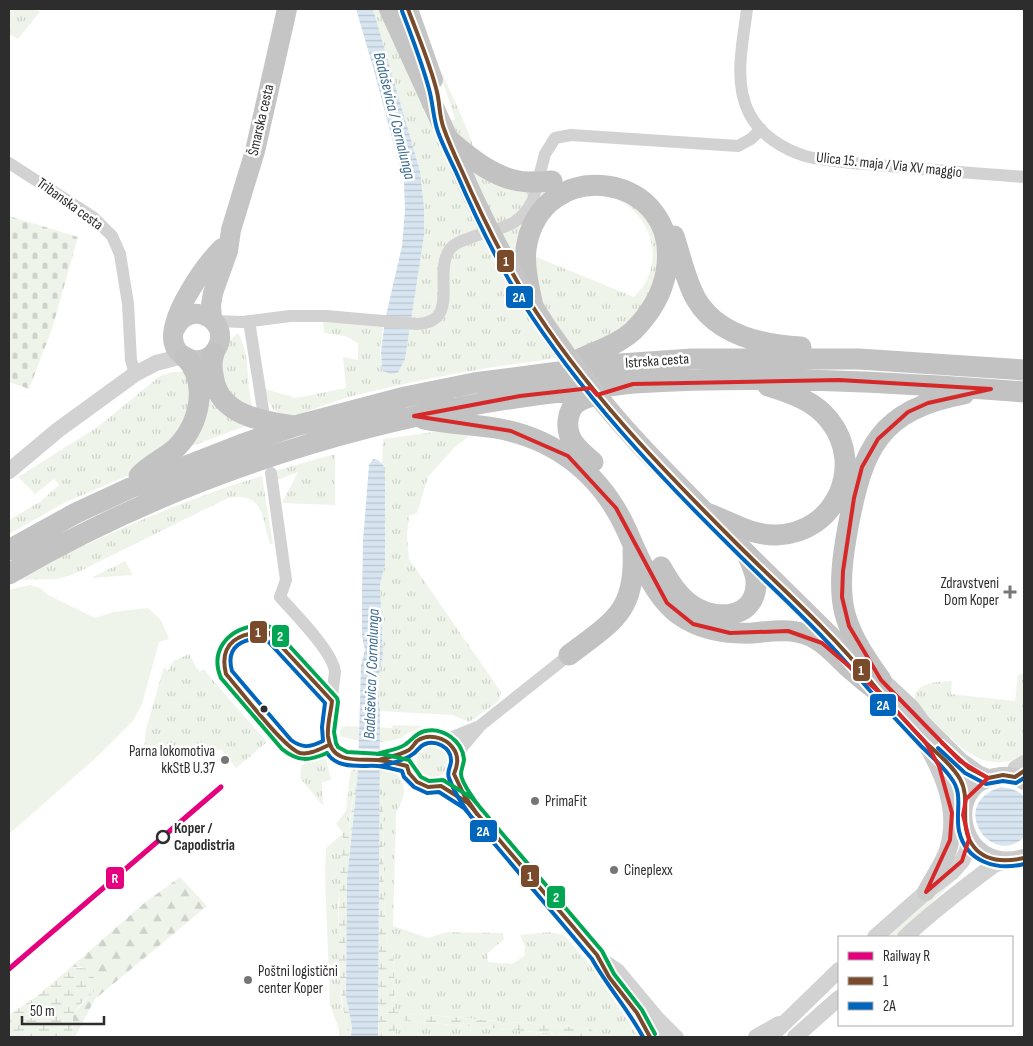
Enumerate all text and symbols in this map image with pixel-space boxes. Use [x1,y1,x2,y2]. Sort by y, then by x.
water label: Badaševica / Cornalunga [369,50,419,182]
street label: Šmarska cesta [244,82,278,158]
street label: Ulica 15. maja / Via XV maggio [815,148,963,182]
street label: Tribanska cesta [33,174,107,235]
line badge: 1 [496,249,515,273]
text: 1 [503,253,509,270]
line badge: 2A [505,285,534,309]
text: 2A [513,289,526,306]
street label: Istrska cesta [624,349,690,373]
place label: Zdravstveni Dom Koper [940,574,1000,610]
marker: Zdravstveni Dom Koper [1003,585,1017,599]
water label: Badaševica / Cornalunga [360,608,384,739]
line badge: 1 [249,620,268,644]
text: 1 [255,624,261,641]
line badge: 2 [271,624,290,648]
text: 2 [277,628,283,645]
line badge: 1 [852,658,871,682]
text: 1 [858,662,864,679]
line badge: 2A [869,693,897,717]
text: 2A [877,697,890,714]
unlabelled marker [259,704,269,714]
place label: Parna lokomotiva kkStB U.37 [129,742,215,778]
marker: Parna lokomotiva kkStB U.37 [219,754,231,766]
place label: PrimaFit [545,792,588,811]
marker: PrimaFit [529,795,541,807]
place label: Koper / Capodistria [174,819,235,855]
line badge: 2A [469,819,498,843]
text: 2A [477,823,490,840]
marker: Koper / Capodistria [156,830,170,844]
place label: Cineplexx [624,861,673,880]
line badge: 1 [520,864,540,888]
marker: Cineplexx [608,864,620,876]
line badge: R [105,866,125,890]
text: 1 [527,868,533,885]
text: R [112,870,119,887]
line badge: 2 [546,885,566,909]
text: 2 [553,889,559,906]
legend [838,936,1013,1026]
text: Railway R [883,947,930,966]
place label: Poštni logistični center Koper [258,962,338,998]
text: 1 [883,972,889,991]
marker: Poštni logistični center Koper [242,974,254,986]
scale bar [22,994,105,1026]
text: 2A [883,997,896,1016]
text: 50 m [30,1002,55,1021]

